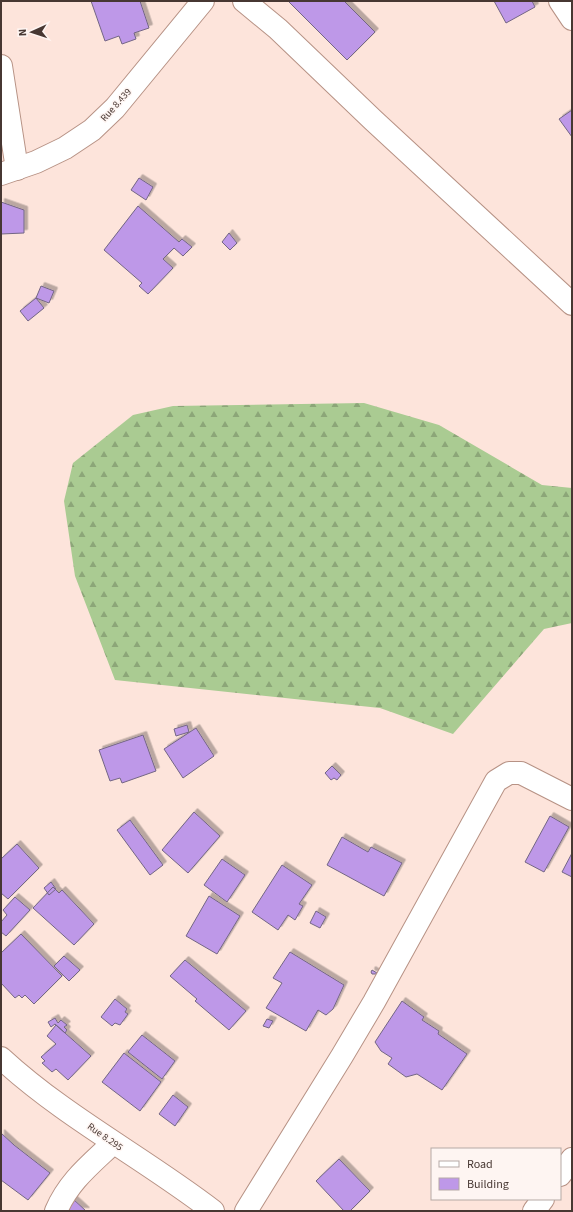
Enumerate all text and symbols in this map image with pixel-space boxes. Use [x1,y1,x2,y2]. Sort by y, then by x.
north arrow [12,12,52,52]
text: N [15,28,30,37]
street label: Rue 8.439 [97,85,135,125]
street label: Rue 8.295 [84,1120,126,1154]
legend [431,1148,561,1200]
text: Road [467,1156,493,1173]
text: Building [467,1176,509,1193]

